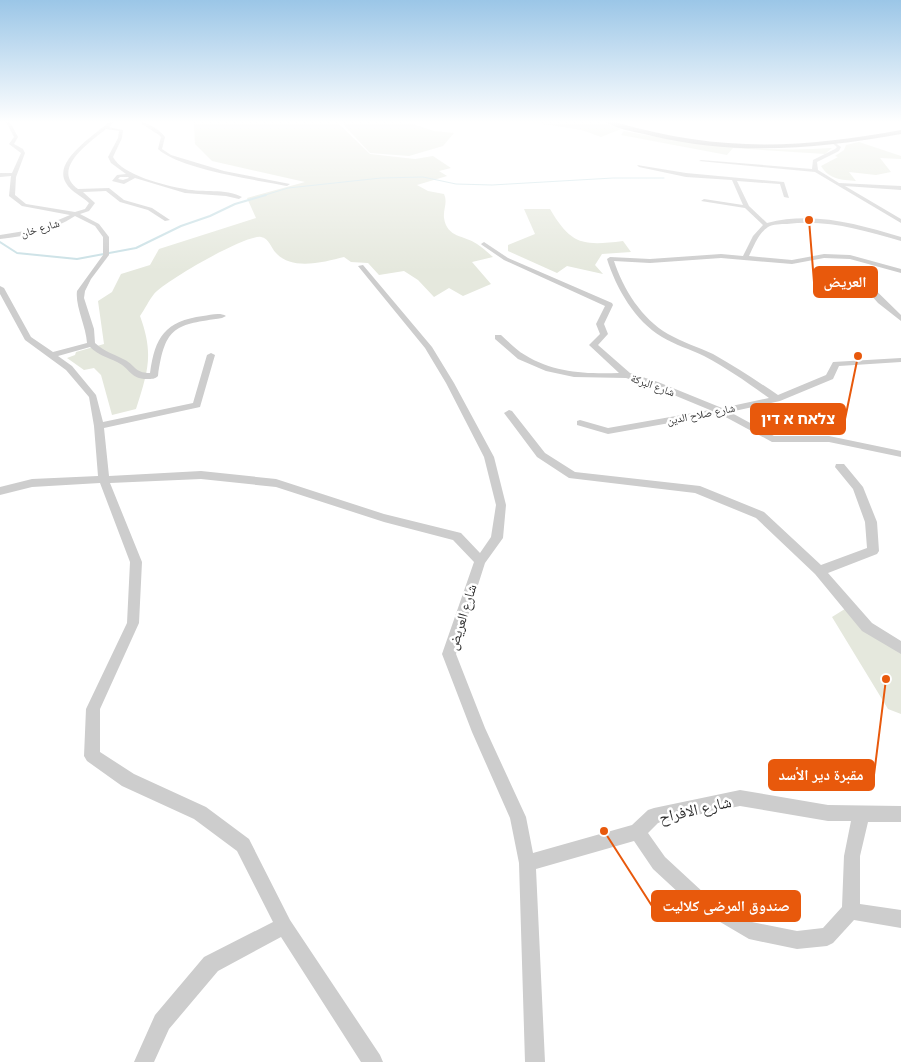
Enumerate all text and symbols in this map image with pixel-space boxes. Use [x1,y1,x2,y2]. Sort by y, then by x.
street label: شارع خان [19,217,61,240]
callout: العريض [814,267,877,297]
text: العريض [823,273,867,291]
street label: شارع البركة [629,372,677,399]
street label: شارع صلاح الدين [666,402,736,427]
callout: צלאח א דין [751,404,845,434]
text: צלאח א דין [761,410,835,428]
street label: شارع العريض [444,582,482,652]
callout: مقبرة دير الأسد [769,760,874,790]
text: مقبرة دير الأسد [778,766,864,784]
street label: شارع الافراح [657,792,733,828]
callout: صندوق المرضى كلاليت [652,891,800,921]
text: صندوق المرضى كلاليت [662,897,790,915]

